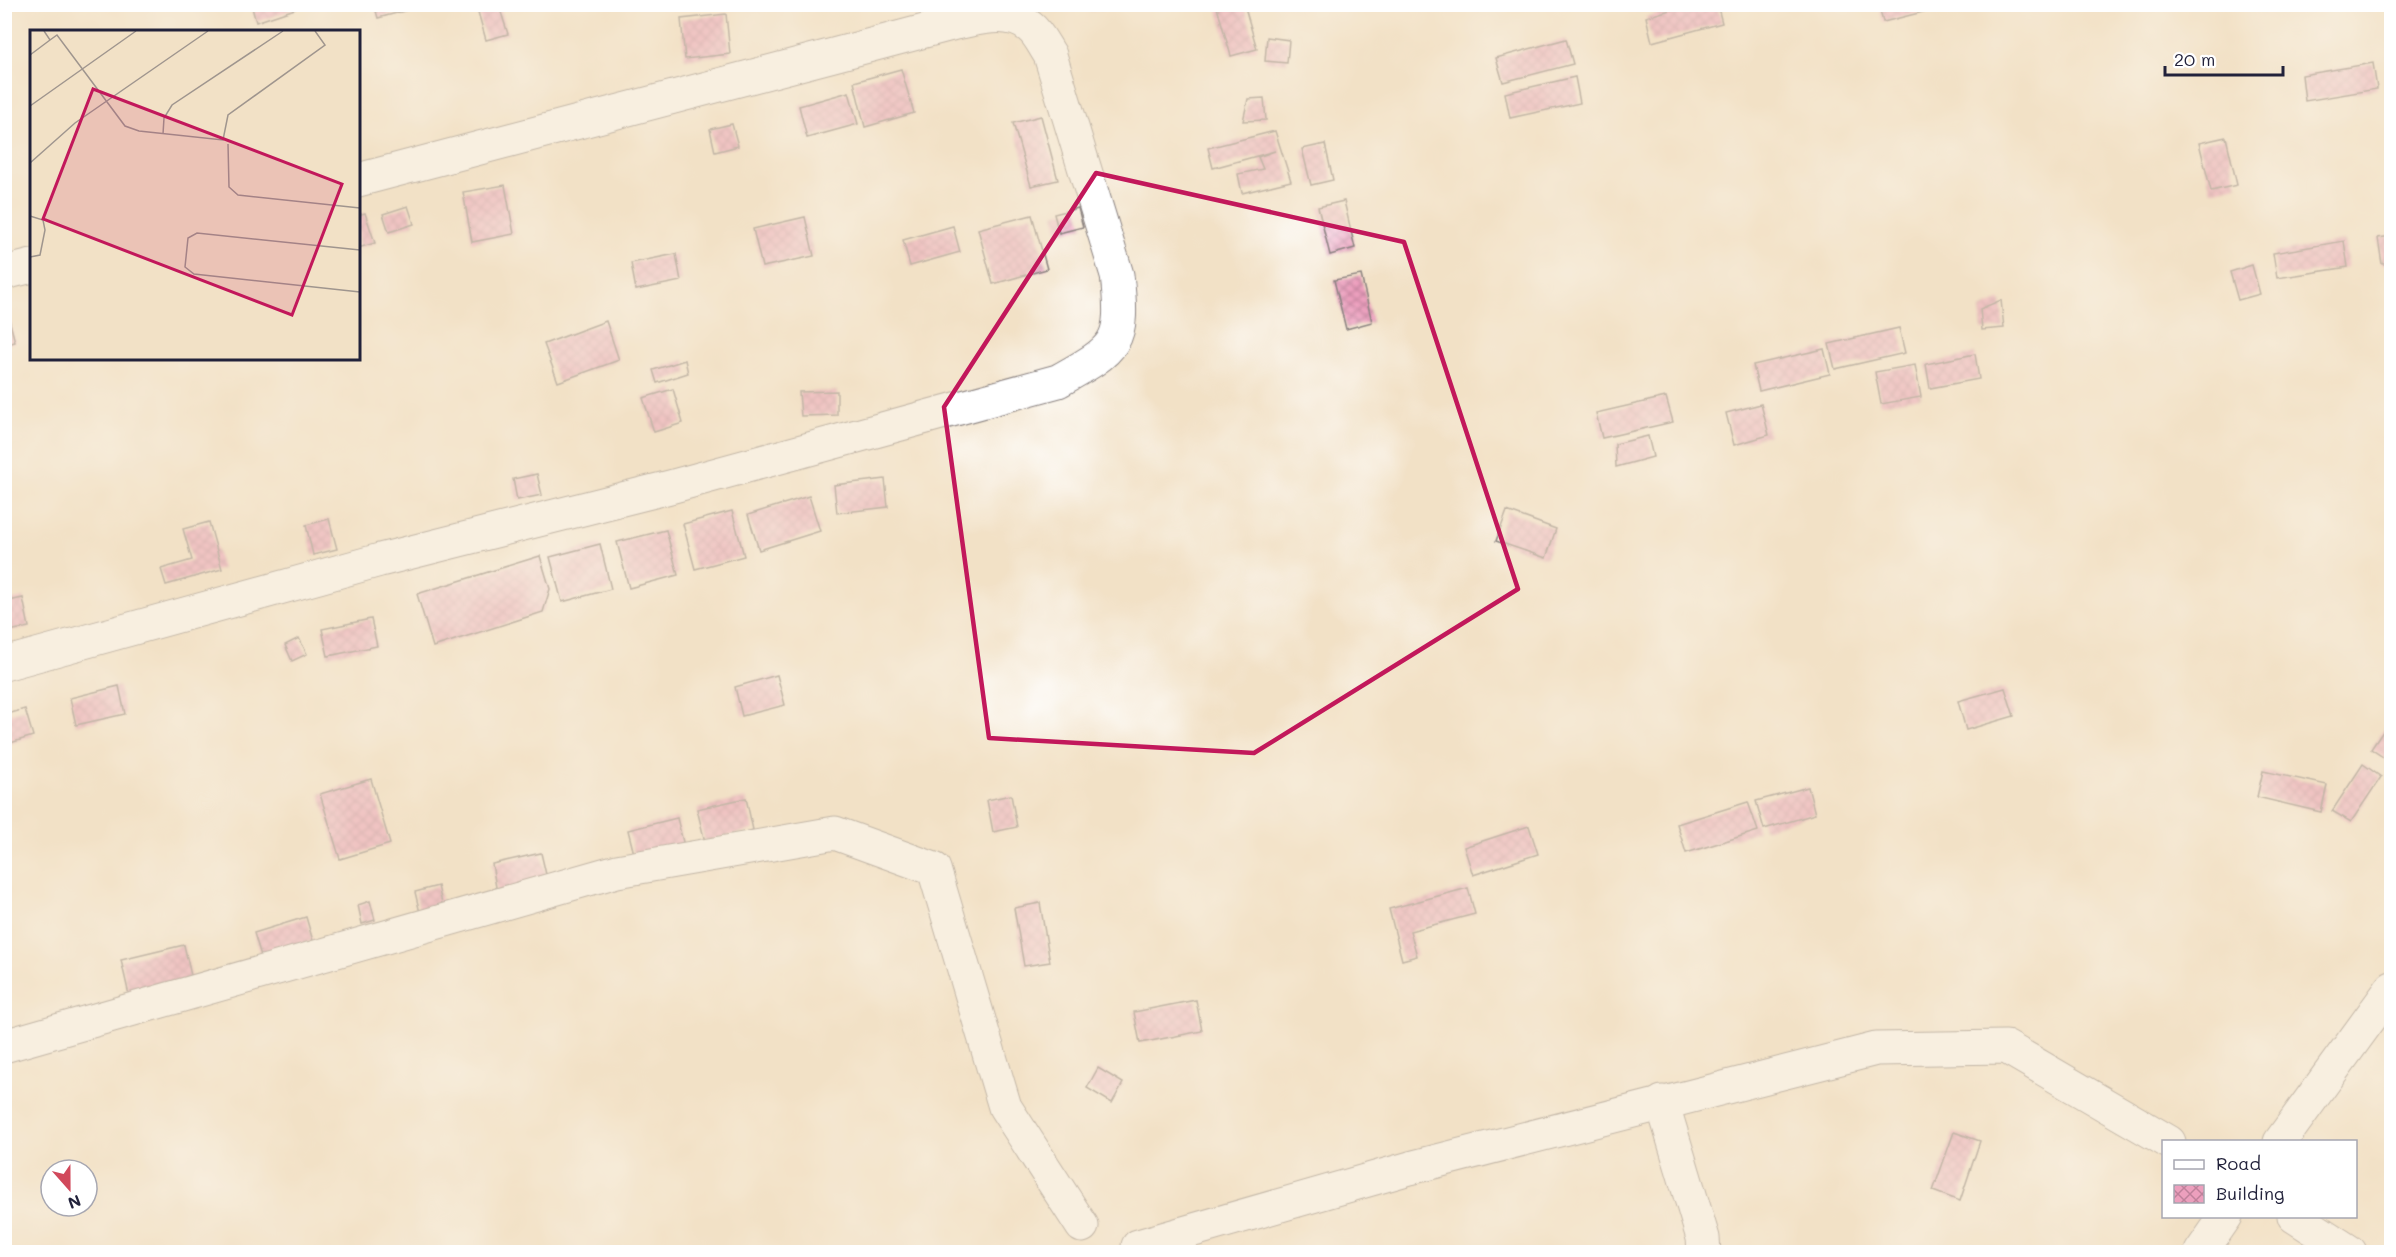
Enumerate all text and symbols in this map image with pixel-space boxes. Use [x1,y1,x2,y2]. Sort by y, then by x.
inset map [30,30,360,360]
scale bar [2165,39,2284,77]
text: 20 m [2174,47,2215,71]
legend [2162,1140,2357,1218]
text: Road [2216,1151,2261,1175]
north arrow [39,1158,99,1218]
text: Building [2216,1181,2284,1205]
text: N [65,1190,84,1214]

